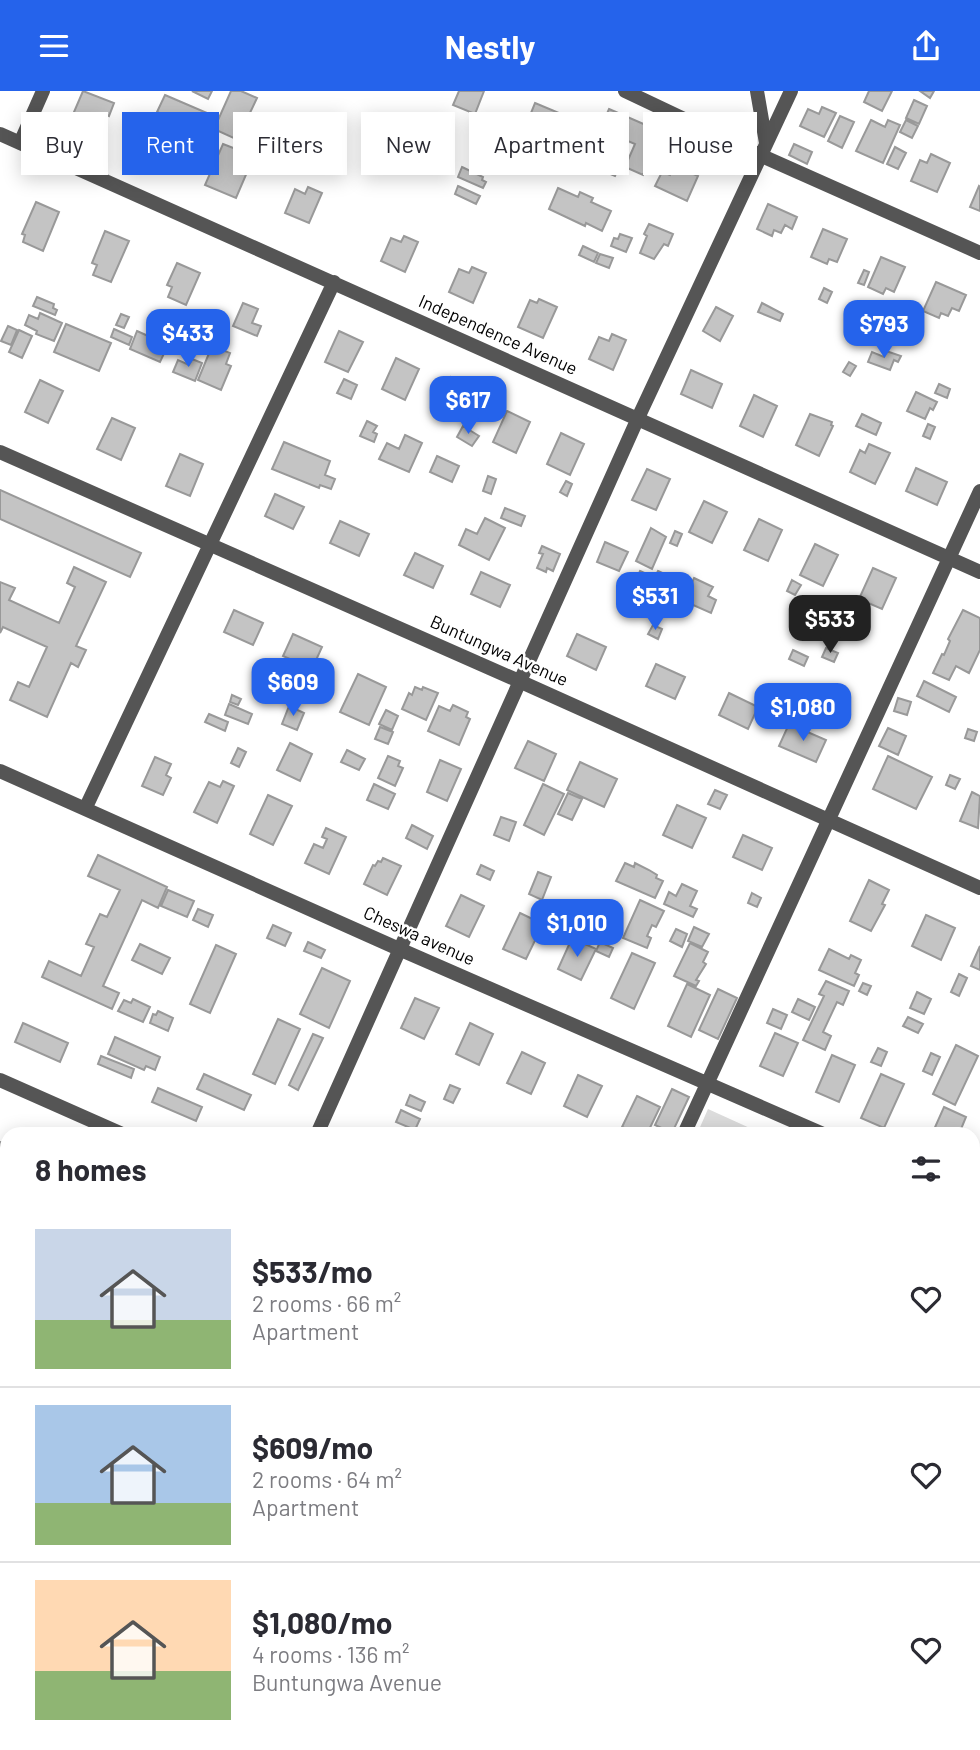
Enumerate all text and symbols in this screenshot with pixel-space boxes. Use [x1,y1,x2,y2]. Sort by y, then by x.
icon: menu [35,27,73,65]
text: Nestly [445,27,535,65]
icon: share [907,27,945,65]
chip: Buy [21,112,108,175]
chip: Rent [122,112,219,175]
chip: Filters [233,112,347,175]
chip: New [361,112,455,175]
chip: Apartment [469,112,629,175]
chip: House [643,112,757,175]
street label: Independence Avenue [416,289,581,379]
pin: $793 [843,301,925,360]
pin: $433 [147,309,229,369]
text: $793 [859,309,909,337]
text: $433 [162,318,214,346]
pin: $617 [427,377,509,436]
text: $617 [446,385,490,413]
pin: $531 [614,573,696,632]
text: $531 [632,581,678,609]
pin: $533 [789,595,871,655]
text: $533 [805,604,855,632]
street label: Buntungwa Avenue [427,610,572,690]
pin: $609 [252,659,334,718]
text: $609 [268,667,318,695]
pin: $1,080 [746,683,860,743]
text: $1,080 [770,692,836,720]
pin: $1,010 [520,899,634,959]
street label: Cheswa avenue [360,901,478,969]
text: $1,010 [547,908,607,936]
icon: filters [907,1150,945,1188]
text: 8 homes [35,1151,146,1187]
text: $533/mo [252,1253,373,1289]
icon: home [91,1257,175,1341]
icon: heart [907,1280,945,1318]
text: 2 rooms · 66 m² [252,1289,401,1317]
text: Apartment [252,1317,359,1345]
text: $609/mo [252,1429,373,1465]
icon: home [91,1433,175,1517]
icon: heart [907,1456,945,1494]
text: 2 rooms · 64 m² [252,1465,402,1493]
text: Apartment [252,1493,359,1521]
text: $1,080/mo [252,1604,392,1640]
icon: home [91,1608,175,1692]
icon: heart [907,1631,945,1669]
text: 4 rooms · 136 m² [252,1640,410,1668]
text: Buntungwa Avenue [252,1668,442,1696]

